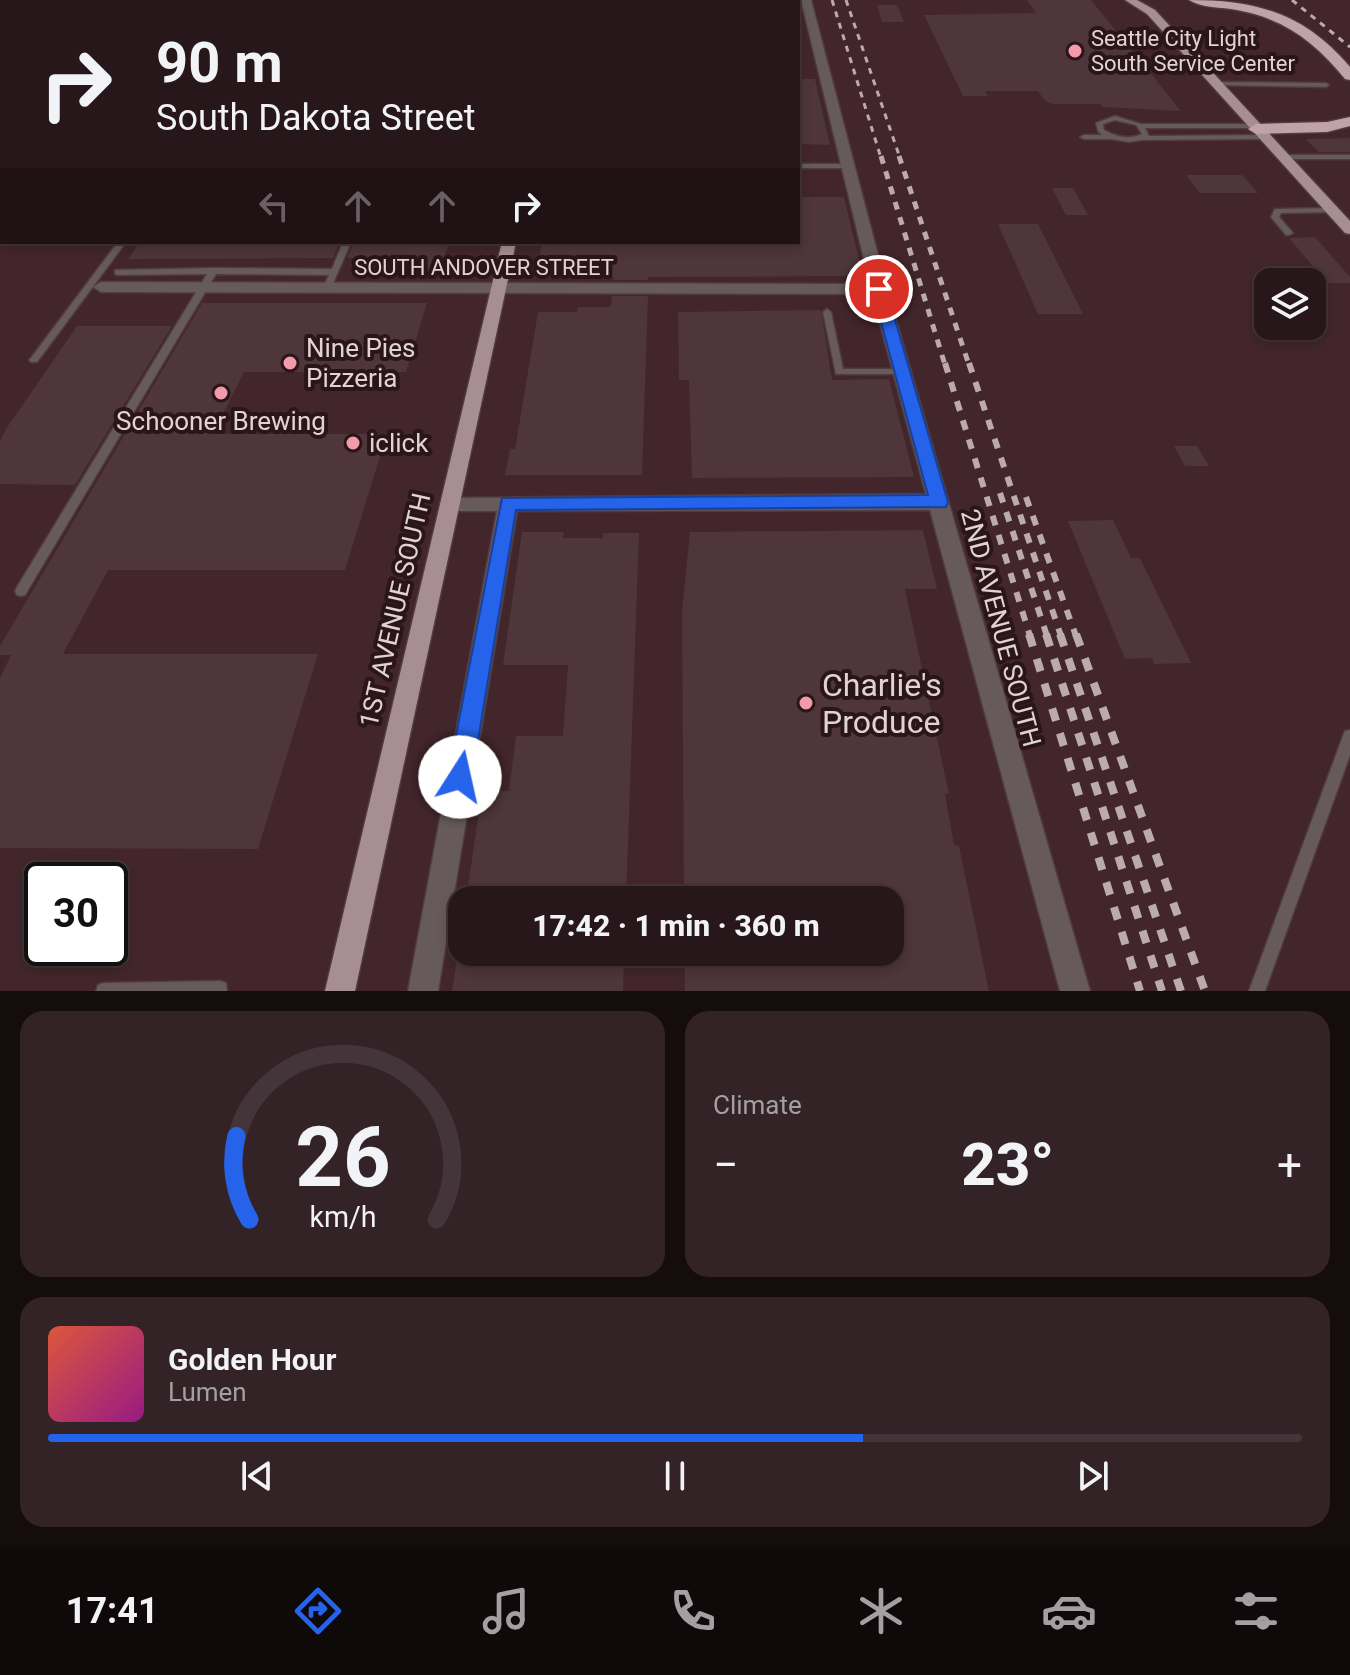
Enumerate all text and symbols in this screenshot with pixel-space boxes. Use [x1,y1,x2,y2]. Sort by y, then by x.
place label: Seattle City Light South Service Center [1091,26,1296,76]
text: 90 m [156,30,283,96]
icon: right [24,32,128,136]
marker: Seattle City Light South Service Center [1066,42,1084,60]
text: South Dakota Street [156,97,476,139]
icon: left [252,184,296,228]
icon: ahead [336,184,380,228]
icon: ahead [420,184,464,228]
icon: right [504,184,548,228]
street label: SOUTH ANDOVER STREET [354,255,614,280]
pin [845,255,913,323]
icon: arrive [857,267,901,311]
map controls [1254,268,1326,340]
button: layers [1254,268,1326,340]
place label: Nine Pies Pizzeria [306,333,415,393]
marker: Nine Pies Pizzeria [281,354,299,372]
marker: Schooner Brewing [212,384,230,402]
place label: Schooner Brewing [116,406,326,436]
place label: iclick [369,428,429,458]
marker: iclick [344,434,362,452]
street label: 1ST AVENUE SOUTH [353,490,437,730]
street label: 2ND AVENUE SOUTH [955,506,1047,750]
place label: Charlie's Produce [822,666,942,741]
marker: Charlie's Produce [797,694,815,712]
position arrow [418,735,502,819]
speed limit sign: 30 [24,862,128,966]
text: 17:42 · 1 min · 360 m [532,908,820,943]
text: Climate [713,1090,802,1120]
text: 26 [295,1109,390,1206]
text: 23° [961,1129,1054,1200]
text: − [713,1139,738,1191]
text: + [1277,1139,1302,1191]
text: km/h [309,1200,376,1234]
text: Golden Hour [168,1342,337,1377]
text: Lumen [168,1377,247,1407]
icon: previous [235,1454,279,1498]
icon: pause [653,1454,697,1498]
icon: next [1071,1454,1115,1498]
icon: directions [290,1583,346,1639]
icon: music [478,1583,534,1639]
icon: phone [665,1583,721,1639]
icon: climate [853,1583,909,1639]
icon: car [1041,1583,1097,1639]
icon: filters [1228,1583,1284,1639]
text: 17:41 [66,1590,159,1632]

